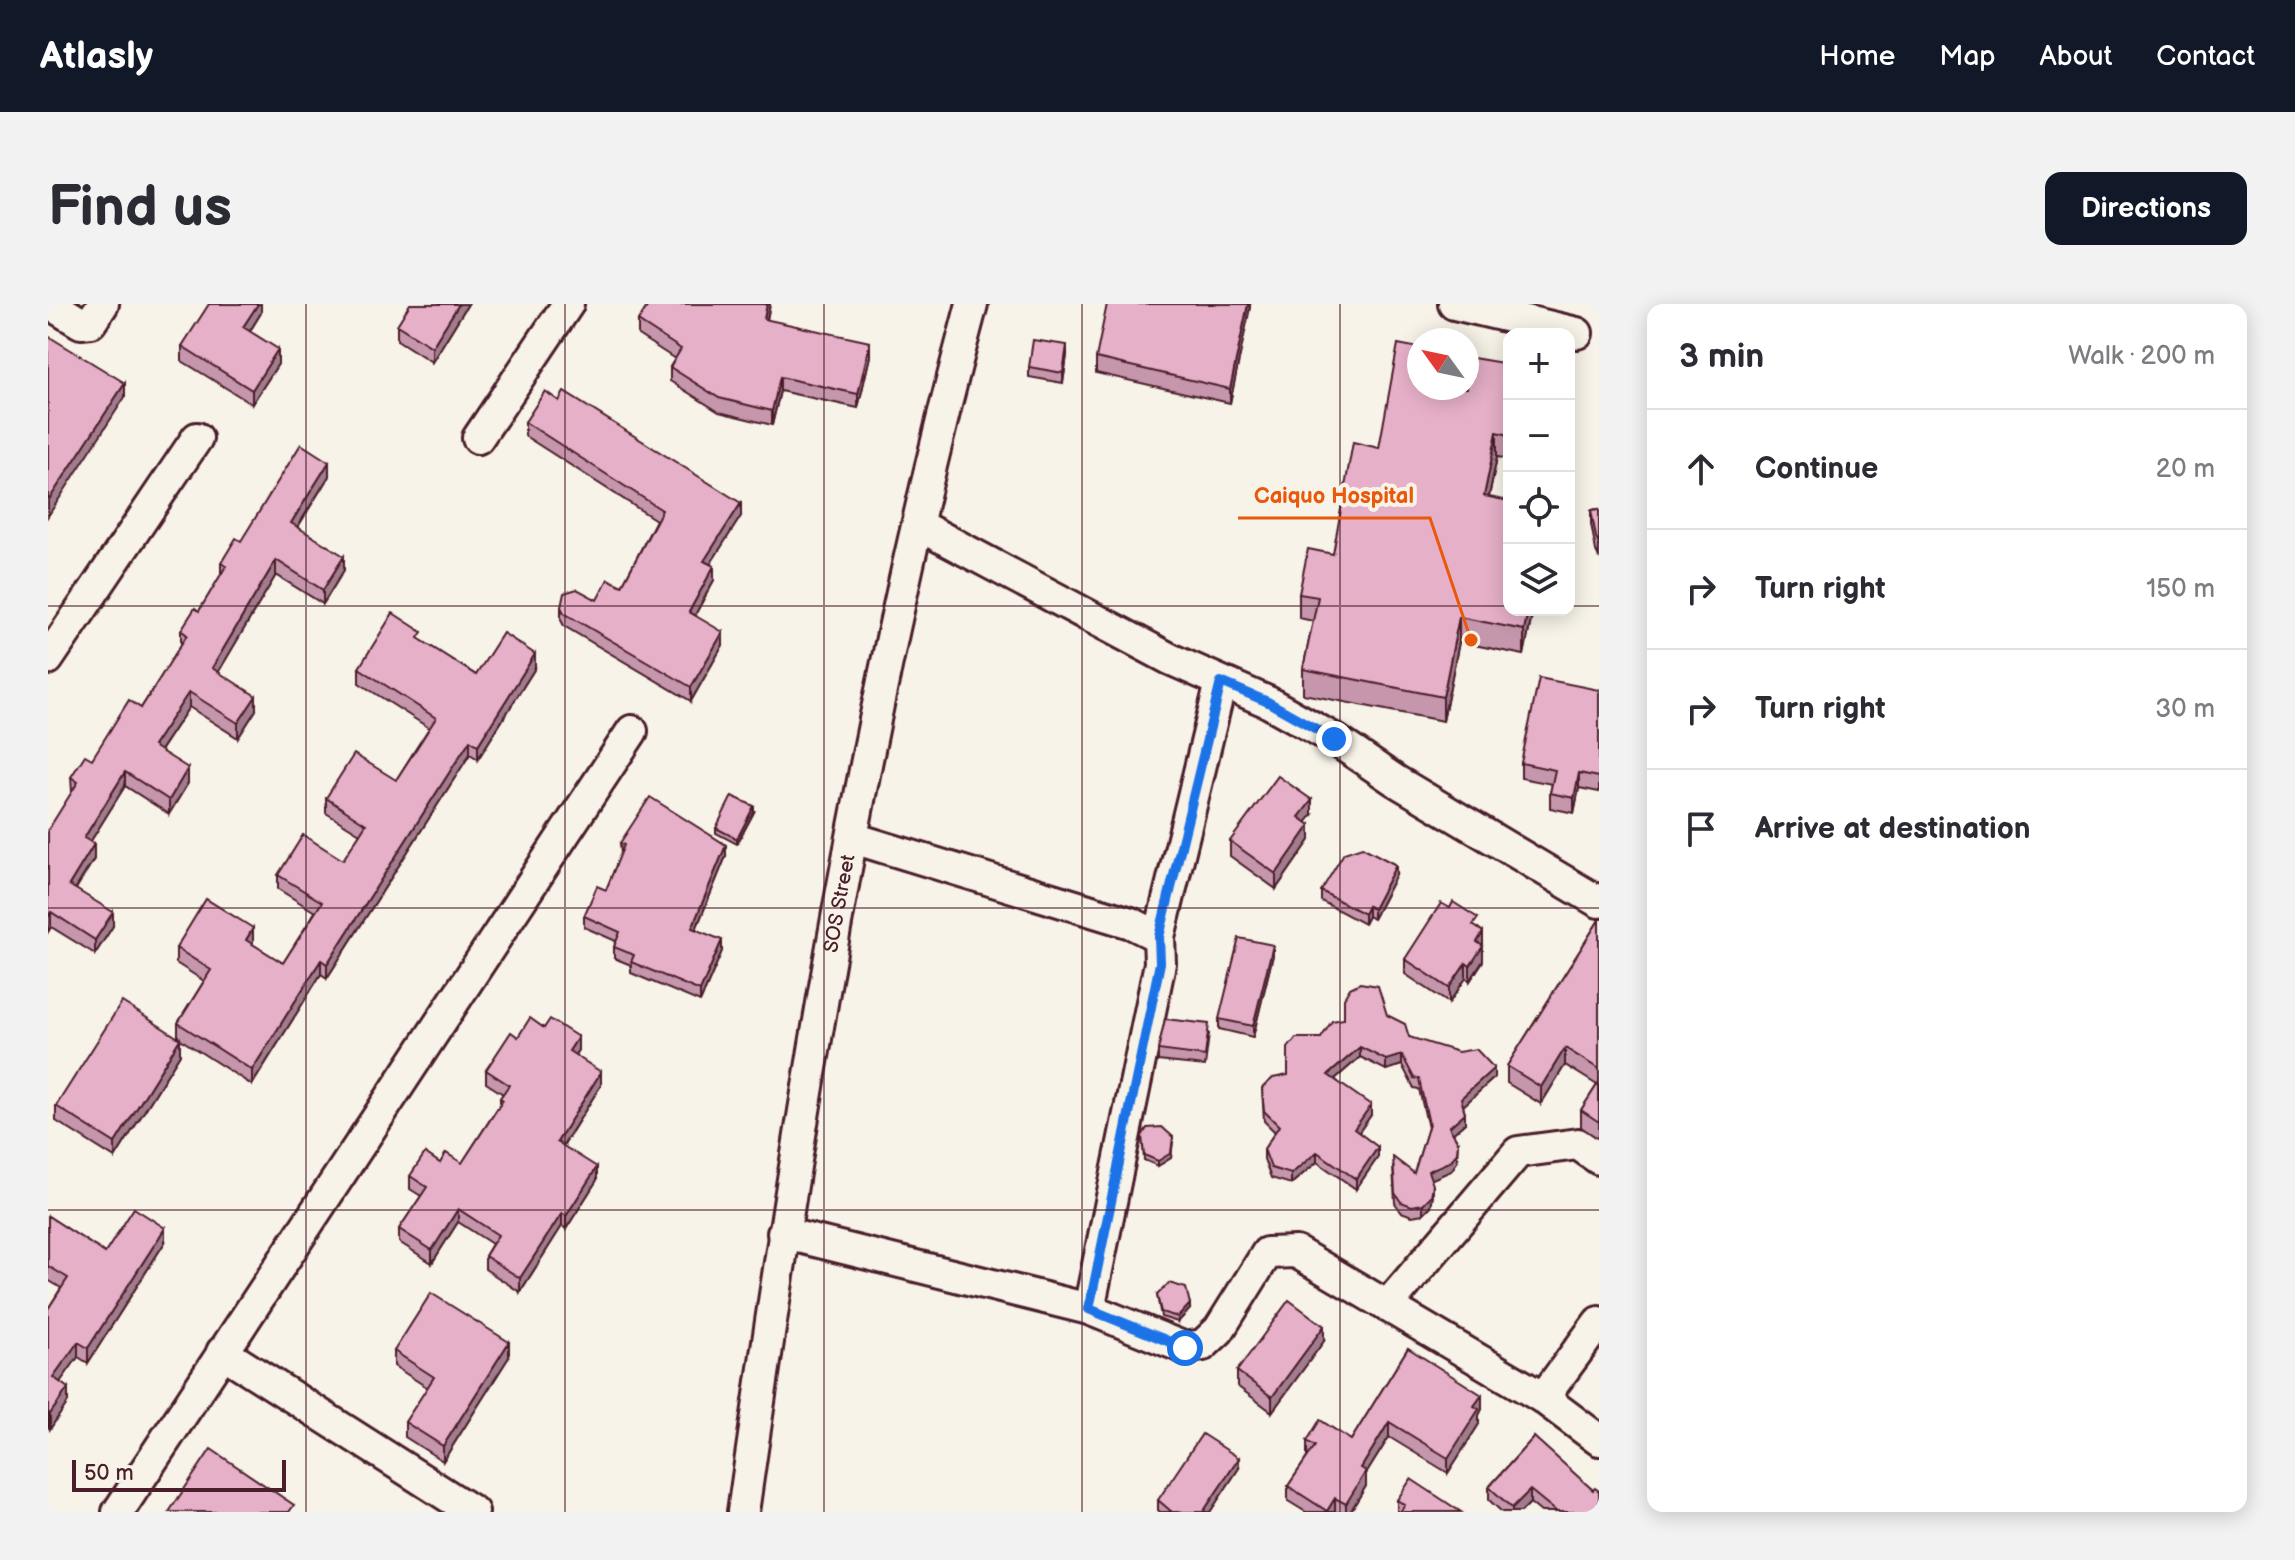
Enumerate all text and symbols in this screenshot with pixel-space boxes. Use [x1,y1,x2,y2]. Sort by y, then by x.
text: Atlasly [40,34,153,79]
text: Home [1819,40,1895,73]
text: Map [1939,40,1996,73]
text: About [2040,40,2112,73]
text: Contact [2156,40,2255,73]
button: Directions [2045,172,2247,245]
text: Find us [48,175,232,242]
north arrow [1407,328,1479,400]
map controls [1503,328,1575,616]
button: + [1503,328,1575,400]
text: 3 min [1679,336,1764,377]
text: Walk · 200 m [2068,341,2215,372]
button: − [1503,400,1575,472]
icon: ahead [1679,447,1723,491]
text: Continue [1755,451,1878,487]
text: 20 m [2156,454,2215,485]
callout: Caiquo Hospital [1238,472,1430,518]
button: locate [1503,472,1575,544]
text: Caiquo Hospital [1254,483,1414,510]
button: layers [1503,544,1575,616]
icon: right [1679,567,1723,611]
text: Turn right [1755,571,1886,607]
text: 150 m [2146,574,2215,605]
icon: right [1679,687,1723,731]
text: Turn right [1755,691,1886,727]
text: 30 m [2155,694,2215,725]
route end [1316,721,1352,757]
icon: arrive [1679,807,1723,851]
text: Arrive at destination [1755,811,2031,847]
street label: SOS Street [819,853,860,955]
route start [1167,1330,1203,1366]
scale bar [72,1456,286,1492]
text: 50 m [84,1460,134,1487]

